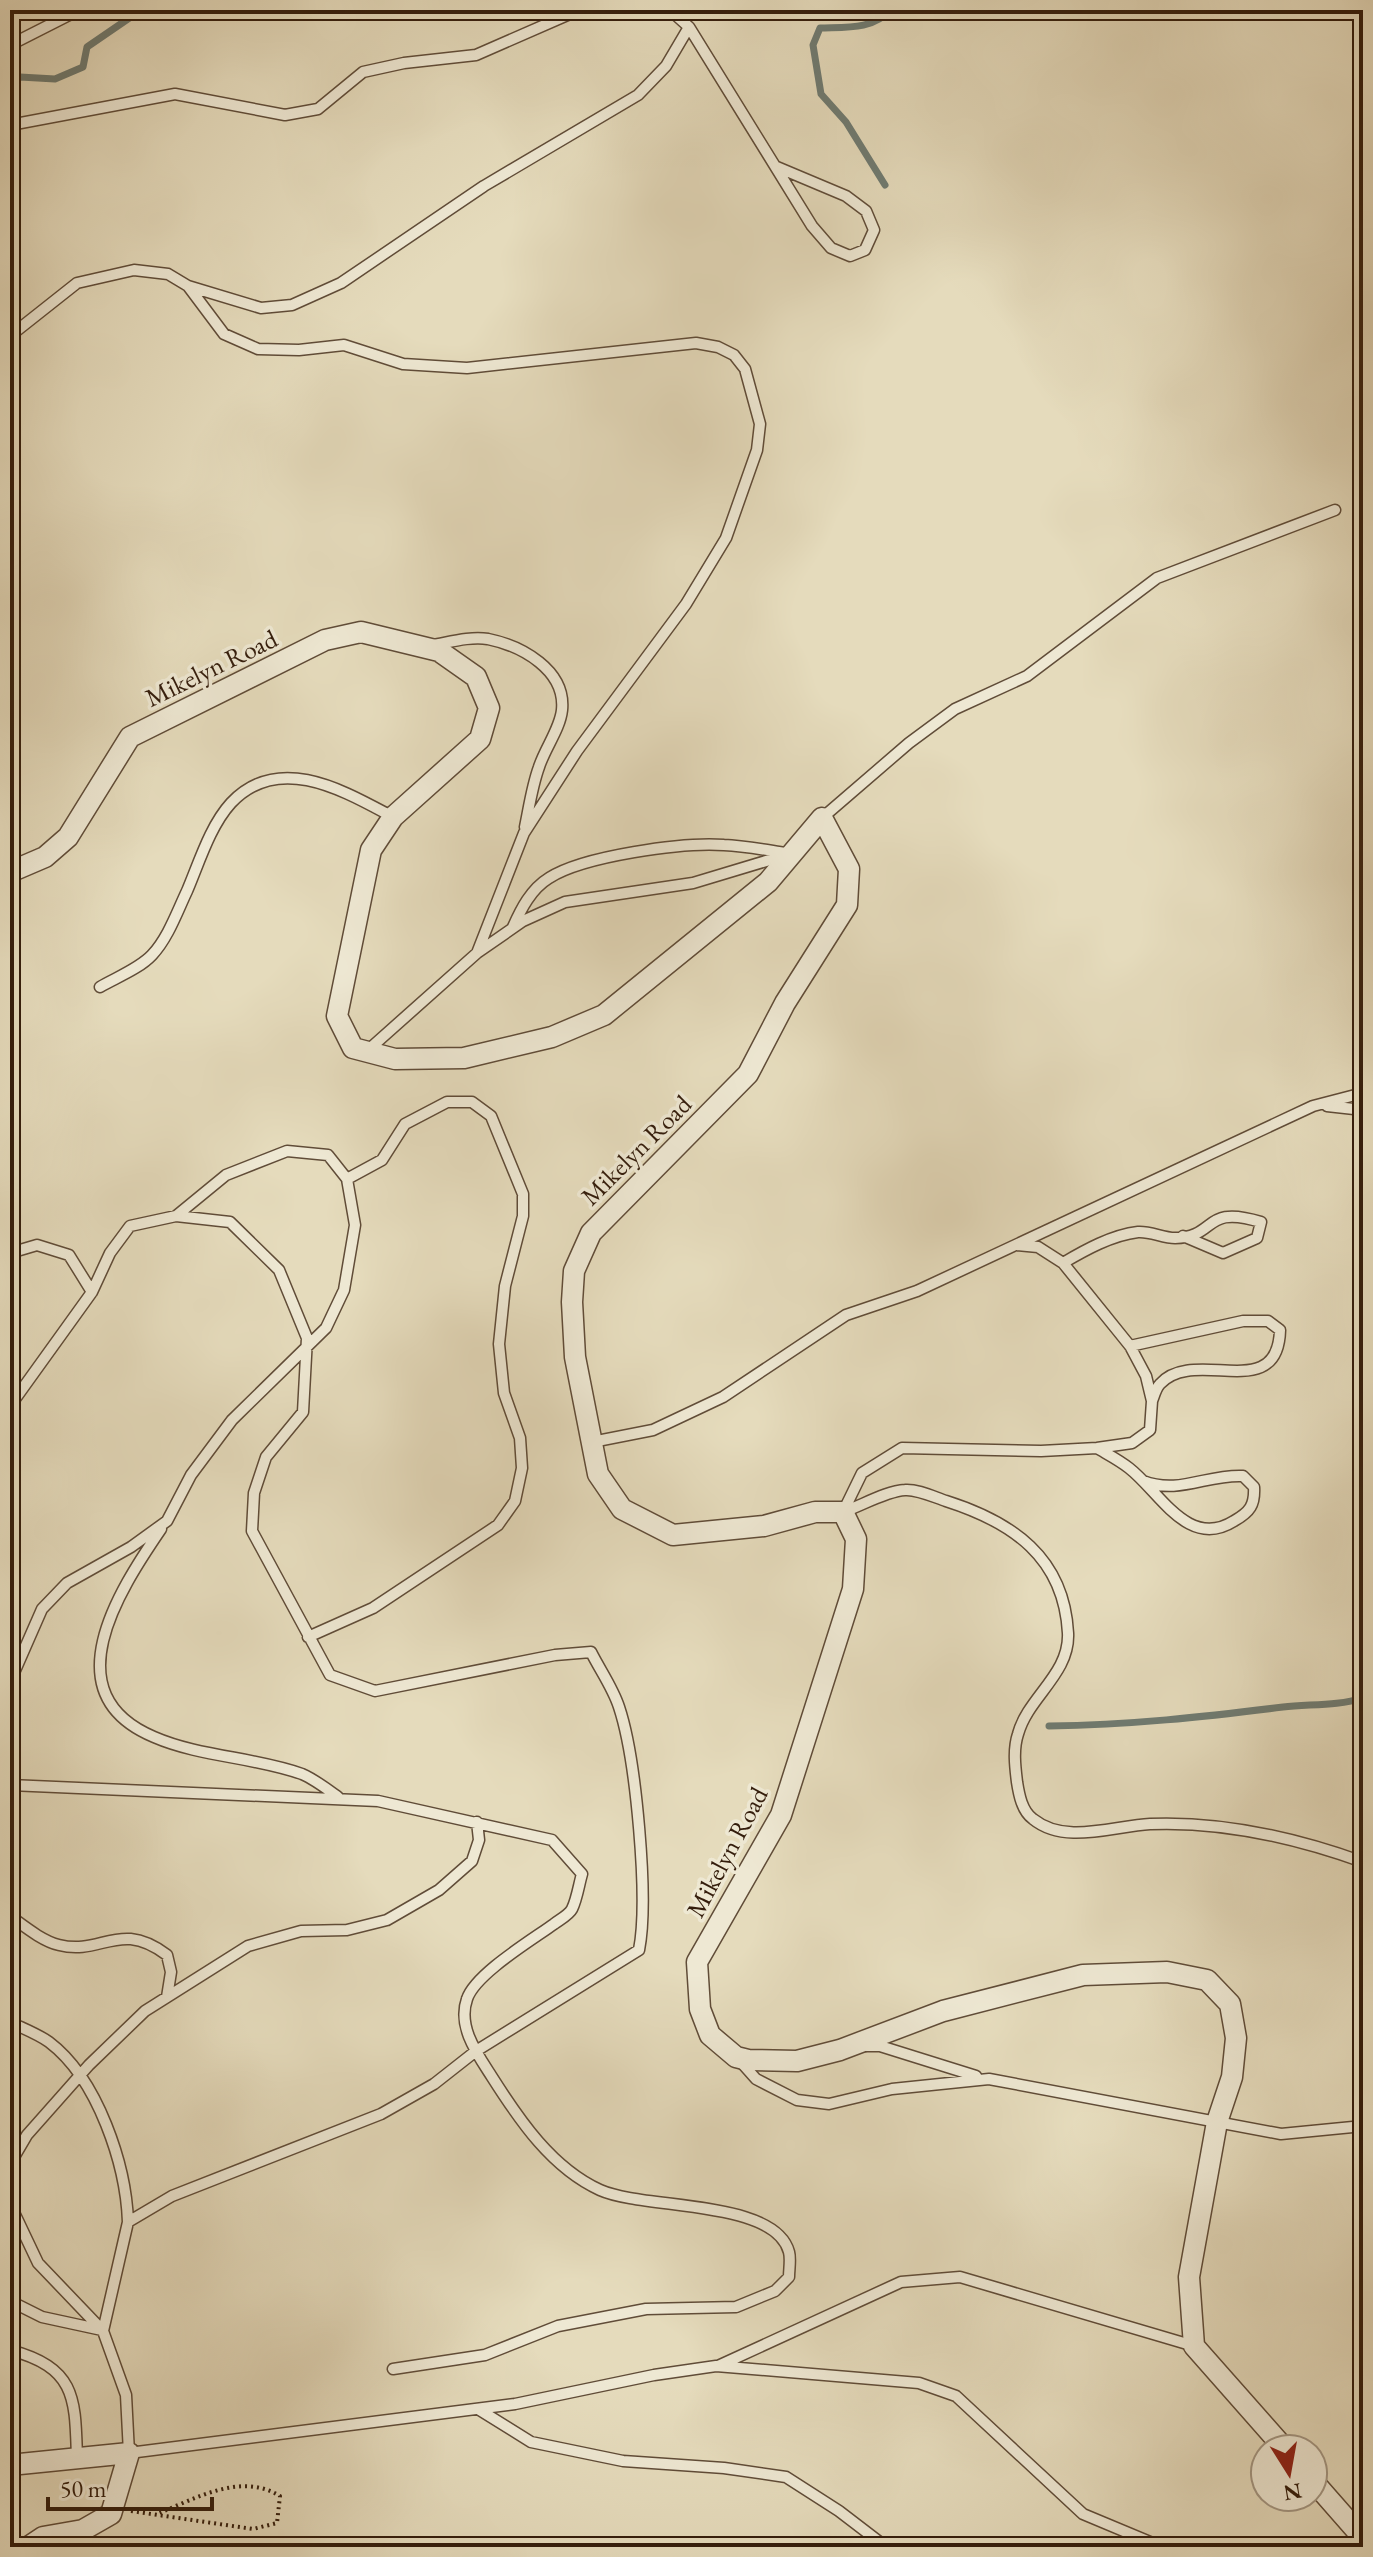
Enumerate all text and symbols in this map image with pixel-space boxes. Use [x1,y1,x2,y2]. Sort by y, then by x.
street label: Mikelyn Road [139,621,284,715]
street label: Mikelyn Road [573,1087,699,1213]
street label: Mikelyn Road [678,1780,776,1923]
north arrow [1249,2433,1329,2513]
scale bar [48,2461,212,2511]
text: 50 m [60,2473,107,2504]
text: N [1281,2476,1304,2508]

